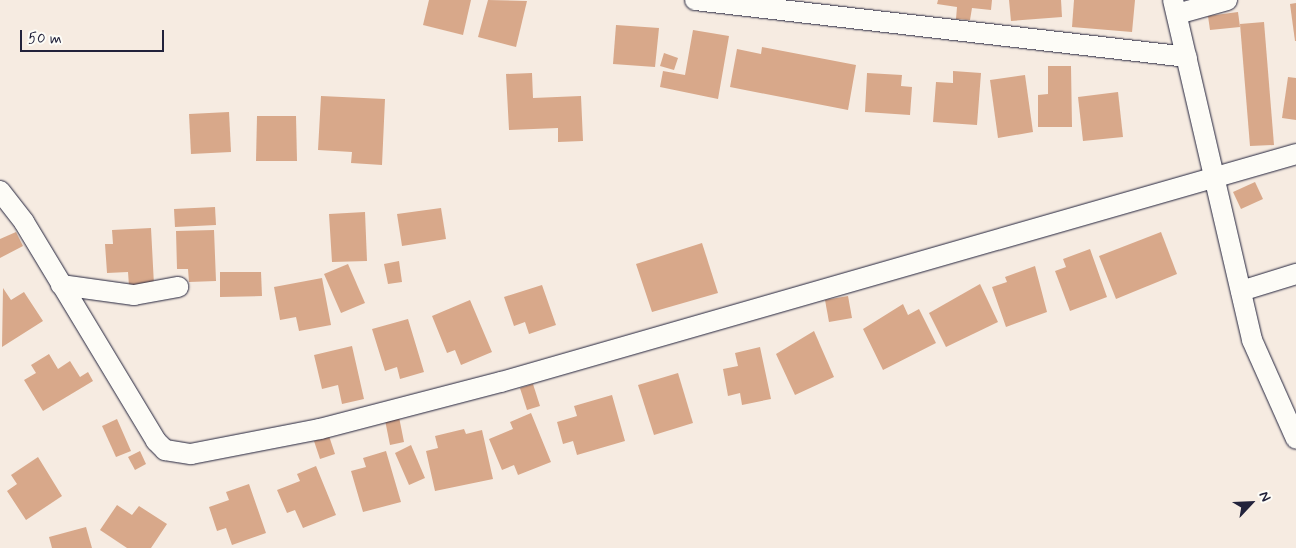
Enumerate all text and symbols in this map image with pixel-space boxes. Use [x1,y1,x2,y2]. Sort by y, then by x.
scale bar [22,20,166,52]
text: 50 m [28,29,62,49]
north arrow [1226,478,1276,528]
text: N [1254,489,1275,505]

